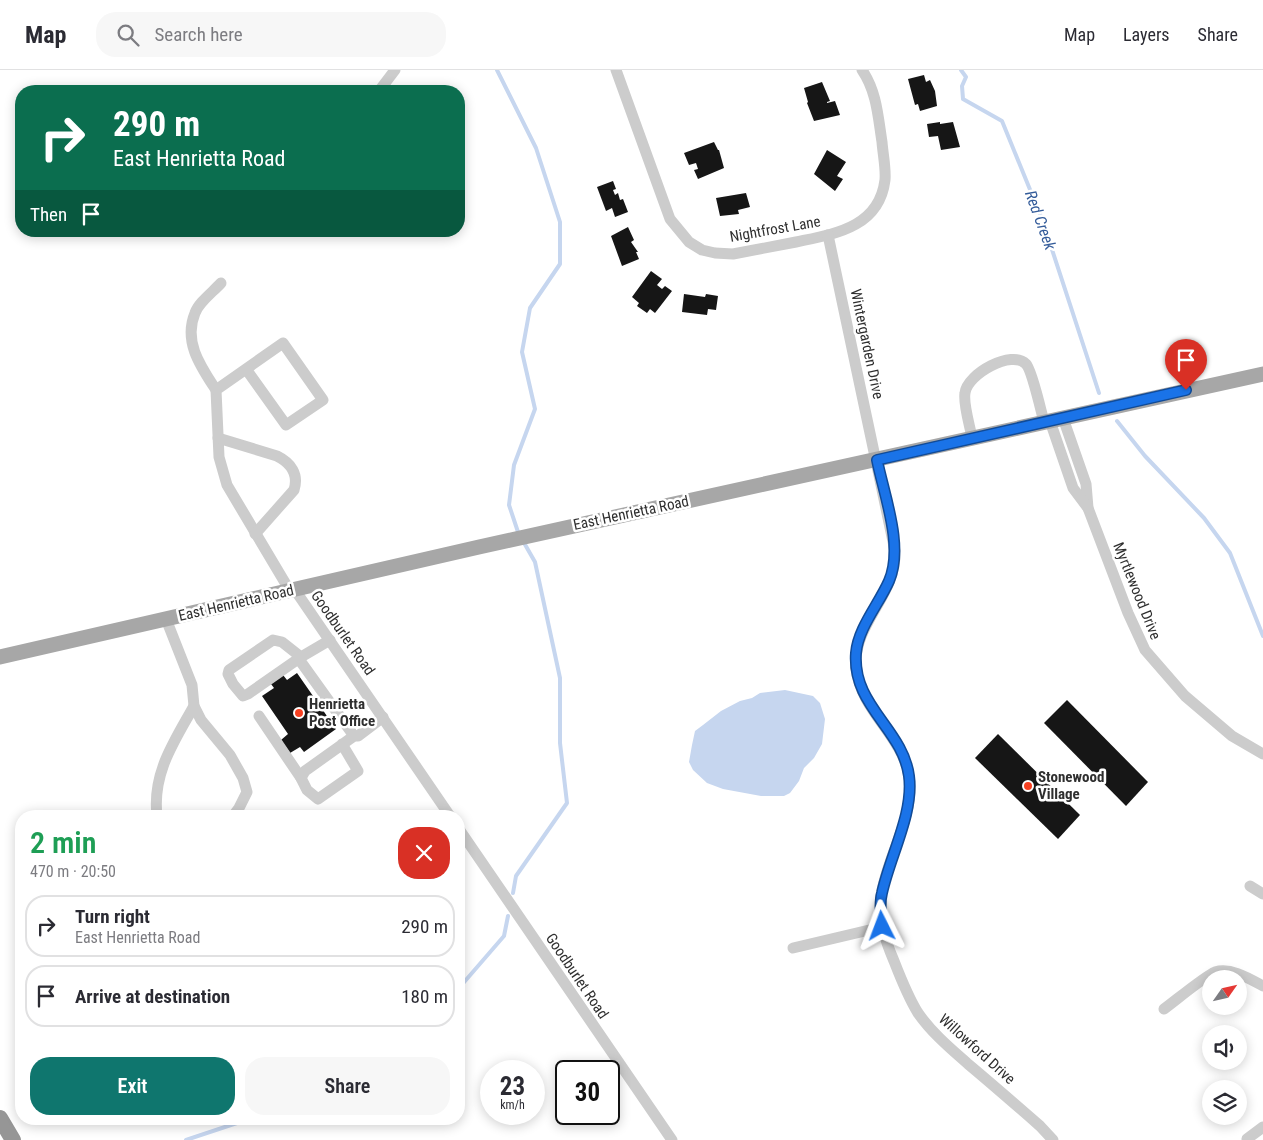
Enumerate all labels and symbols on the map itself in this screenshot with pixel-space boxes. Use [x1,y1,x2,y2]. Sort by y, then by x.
water label: Red Creek [1021,188,1060,253]
street label: Nightfrost Lane [728,212,822,246]
street label: Wintergarden Drive [847,287,887,401]
pin [1165,339,1207,390]
street label: East Henrietta Road [572,492,690,534]
street label: Myrtlewood Drive [1109,540,1165,642]
street label: East Henrietta Road [177,581,295,625]
street label: Goodburlet Road [307,587,379,679]
place label: Henrietta Post Office [309,695,375,730]
marker: Henrietta Post Office [293,707,305,719]
place label: Stonewood Village [1038,768,1104,803]
marker: Stonewood Village [1022,780,1034,792]
position arrow [855,899,907,951]
street label: Goodburlet Road [542,930,612,1022]
north arrow [1202,970,1248,1015]
street label: Willowford Drive [935,1010,1019,1088]
speed limit sign: 30 [555,1060,620,1125]

